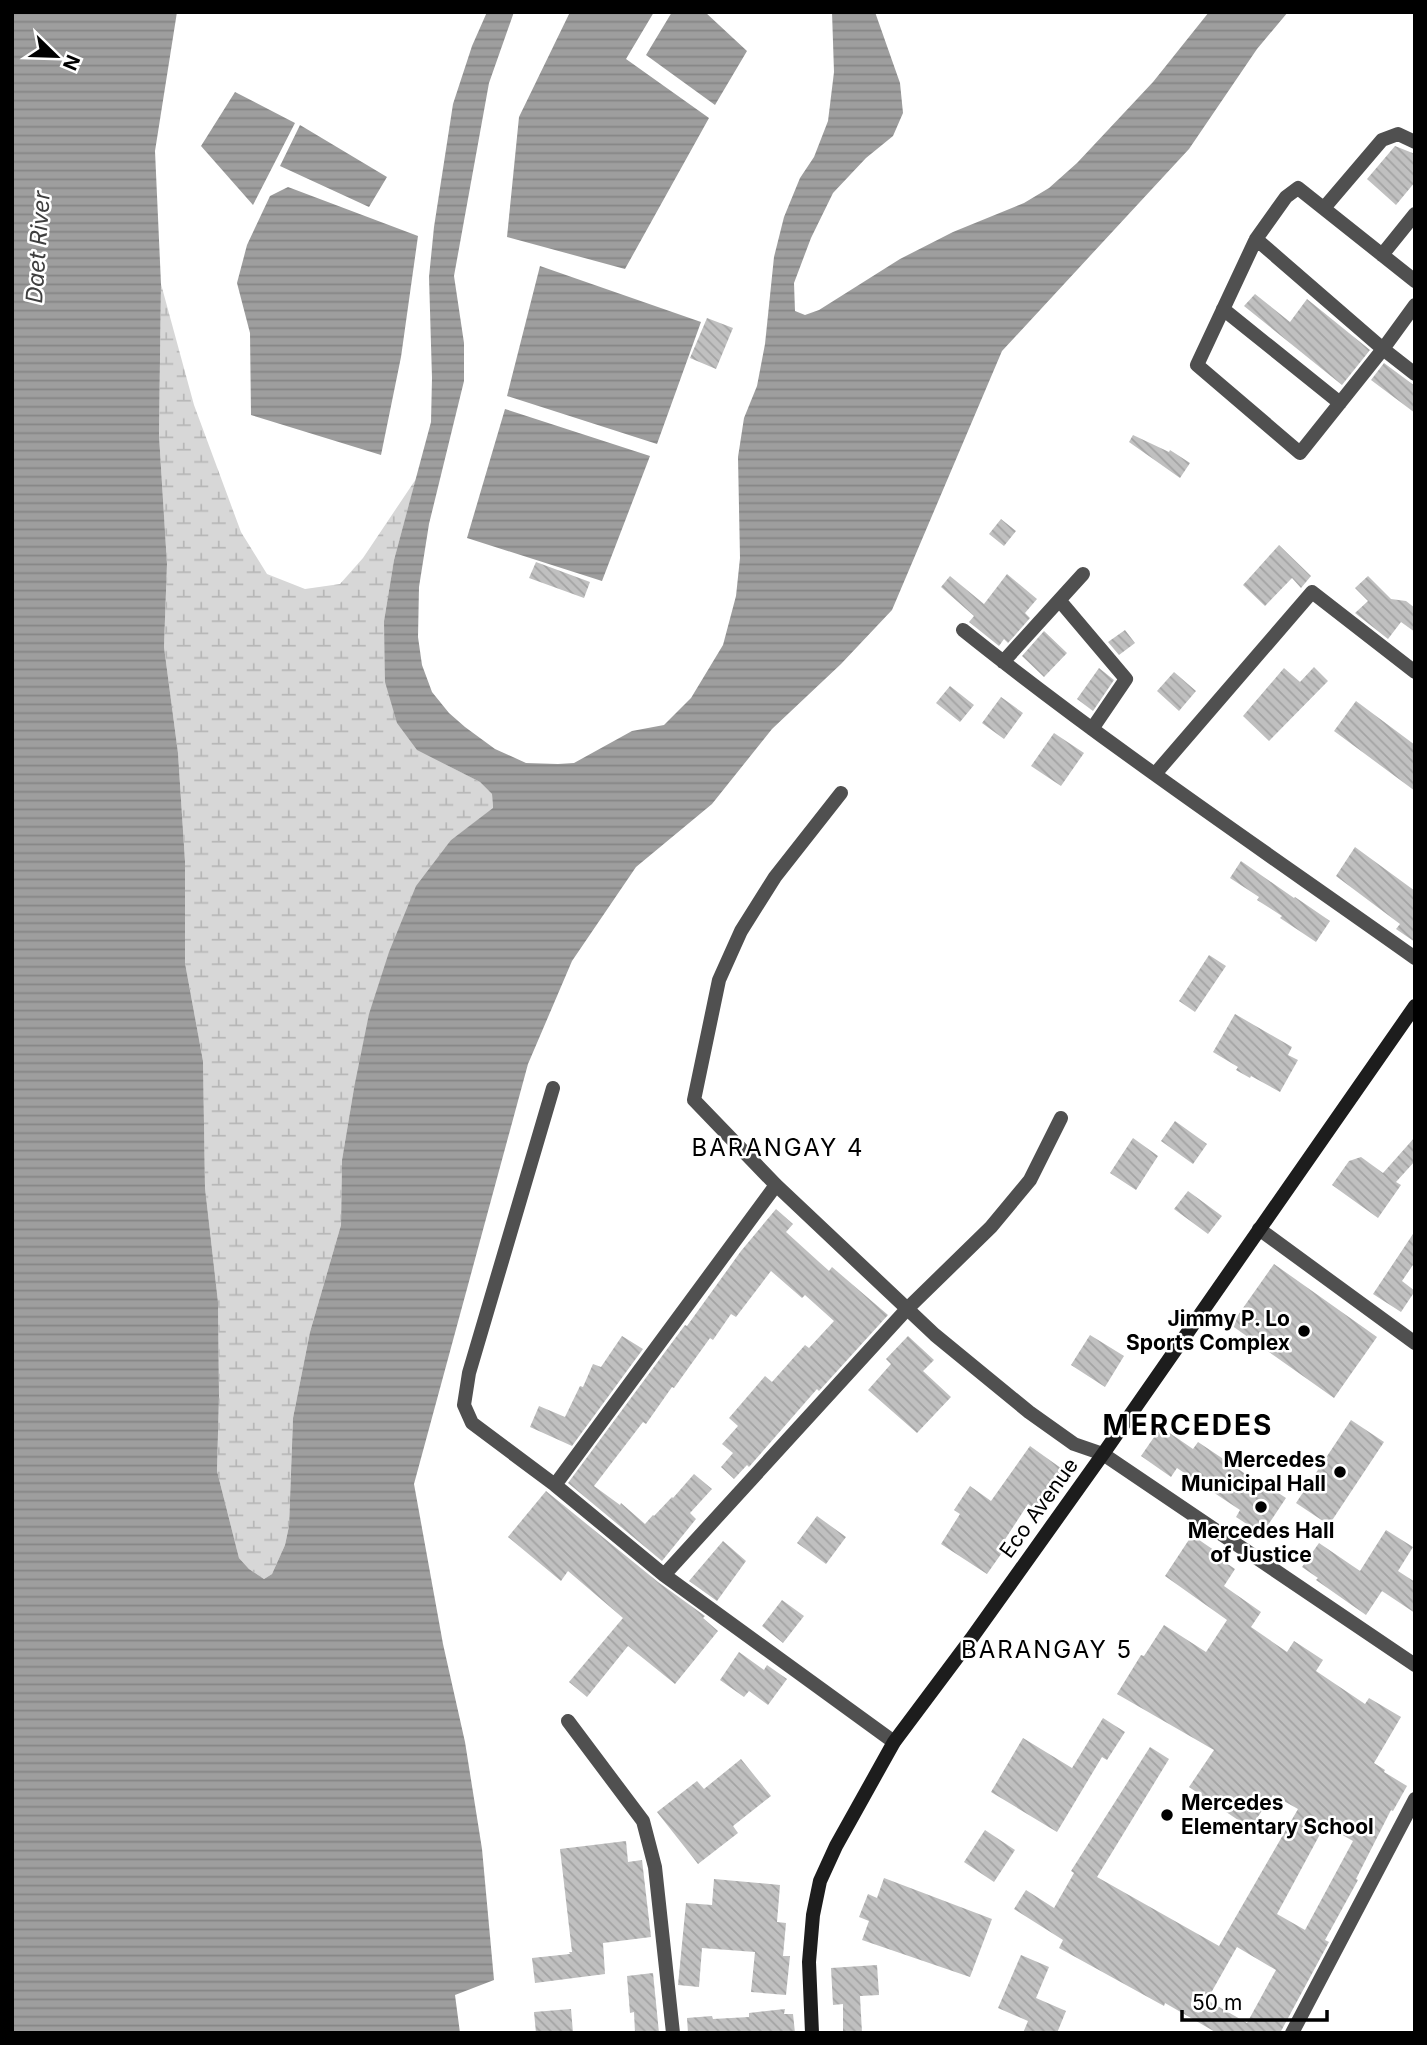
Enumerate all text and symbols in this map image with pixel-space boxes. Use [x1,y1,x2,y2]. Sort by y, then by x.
north arrow [21,21,91,91]
text: N [58,51,85,74]
water label: Daet River [20,188,56,304]
district label: BARANGAY 4 [691,1133,865,1162]
place label: Jimmy P. Lo Sports Complex [1126,1306,1290,1355]
marker: Jimmy P. Lo Sports Complex [1296,1323,1312,1339]
district label: MERCEDES [1103,1408,1273,1442]
place label: Mercedes Municipal Hall [1181,1447,1326,1496]
street label: Eco Avenue [994,1453,1083,1562]
marker: Mercedes Municipal Hall [1332,1464,1348,1480]
marker: Mercedes Hall of Justice [1253,1499,1269,1515]
place label: Mercedes Hall of Justice [1188,1518,1334,1567]
district label: BARANGAY 5 [961,1635,1133,1664]
place label: Mercedes Elementary School [1181,1790,1374,1839]
marker: Mercedes Elementary School [1159,1807,1175,1823]
scale bar [1182,1979,1327,2023]
text: 50 m [1192,1990,1242,2015]

